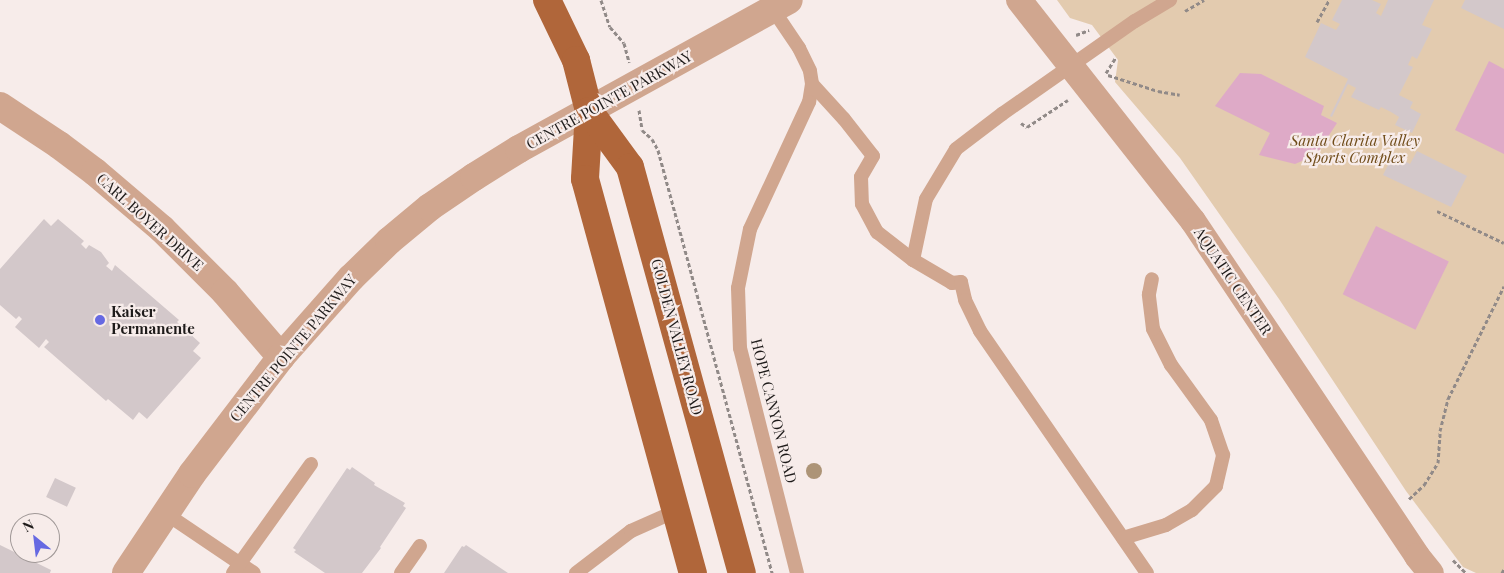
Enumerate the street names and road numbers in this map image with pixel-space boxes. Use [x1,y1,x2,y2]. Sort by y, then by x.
street label: CENTRE POINTE PARKWAY [523,47,695,153]
street label: CARL BOYER DRIVE [93,169,207,275]
street label: AQUATIC CENTER [1190,224,1276,338]
street label: GOLDEN VALLEY ROAD [647,256,707,418]
street label: CENTRE POINTE PARKWAY [226,271,360,425]
street label: HOPE CANYON ROAD [747,337,801,485]

